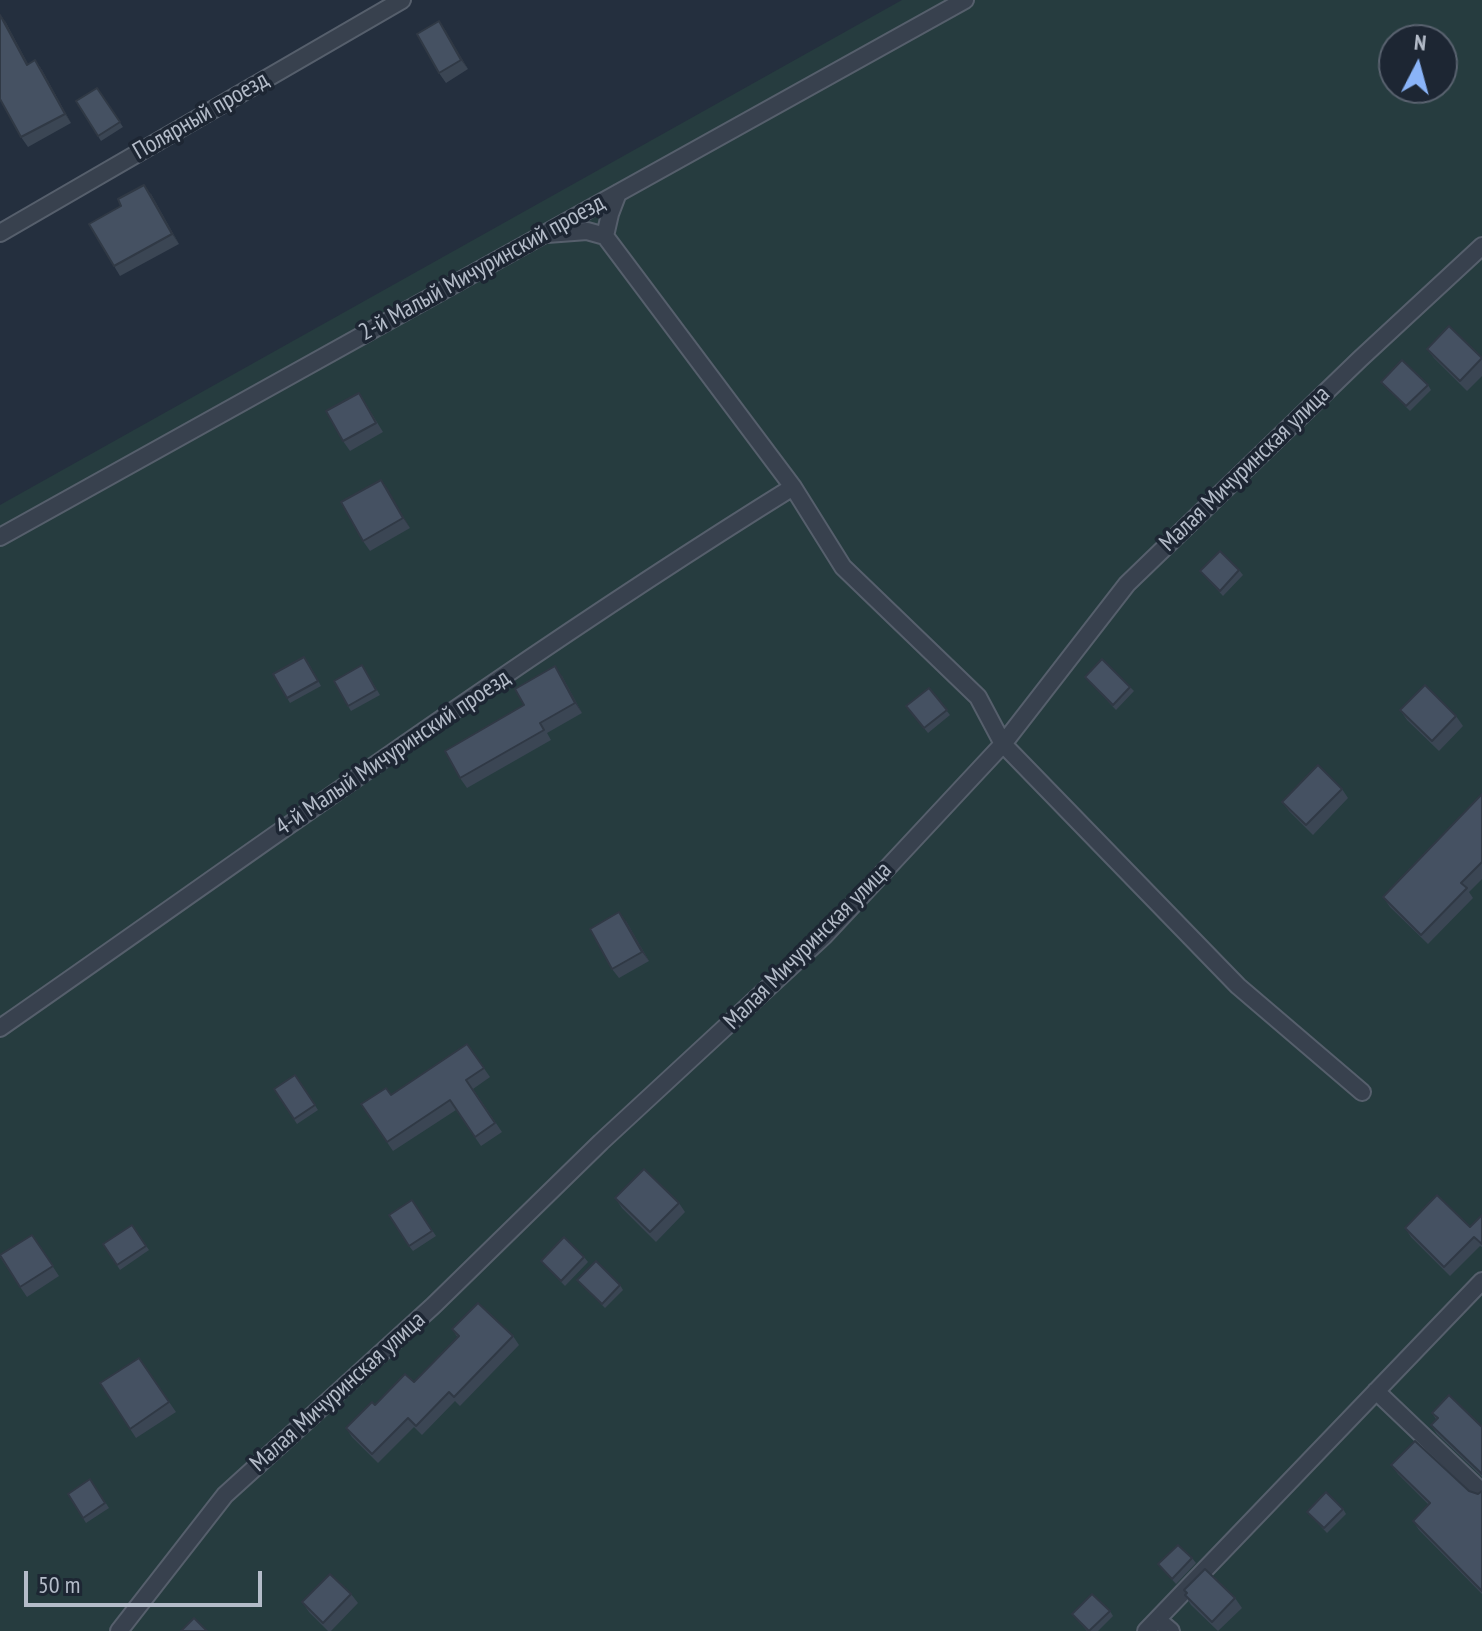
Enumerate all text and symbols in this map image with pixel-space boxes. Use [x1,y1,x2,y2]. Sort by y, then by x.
north arrow [1378,24,1458,104]
text: N [1413,28,1428,57]
street label: Полярный проезд [128,66,274,166]
street label: 2-й Малый Мичуринский проезд [354,188,610,348]
street label: Малая Мичуринская улица [1154,380,1336,558]
street label: 4-й Малый Мичуринский проезд [270,664,516,842]
street label: Малая Мичуринская улица [718,856,898,1036]
street label: Малая Мичуринская улица [245,1306,431,1478]
scale bar [28,1555,266,1605]
text: 50 m [38,1569,80,1600]

